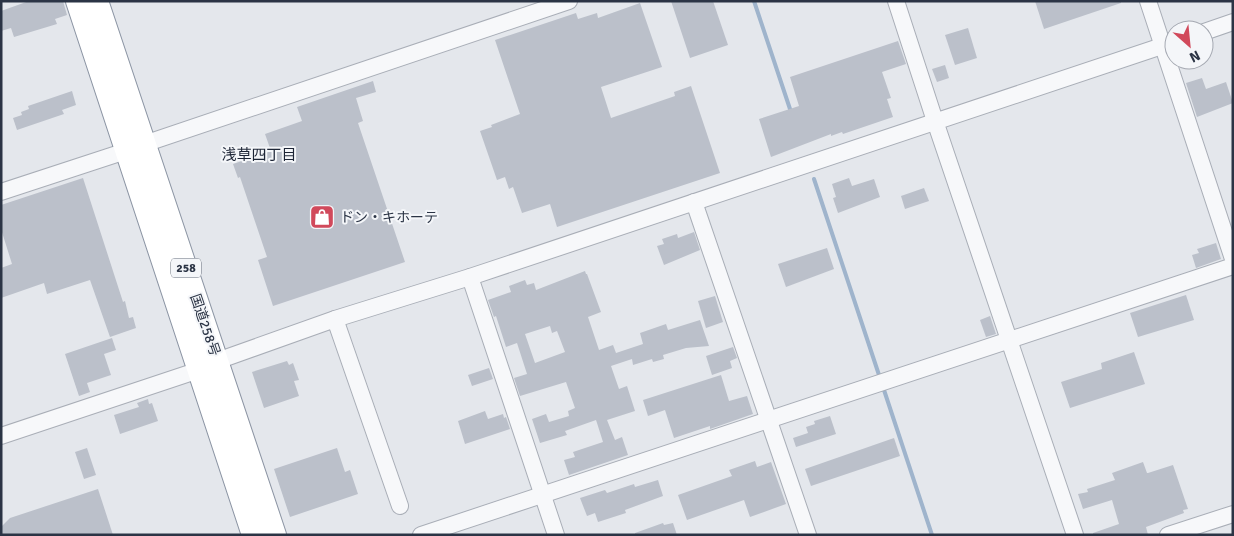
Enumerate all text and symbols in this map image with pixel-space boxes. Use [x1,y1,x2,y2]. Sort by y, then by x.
north arrow [1164,20,1214,70]
text: N [1186,46,1203,66]
district label: 浅草四丁目 [221,146,297,164]
shop icon: ドン・キホーテ [309,204,335,230]
place label: ドン・キホーテ [340,209,438,226]
road number: 258 [171,258,201,278]
street label: 国道258号 [186,292,224,358]

